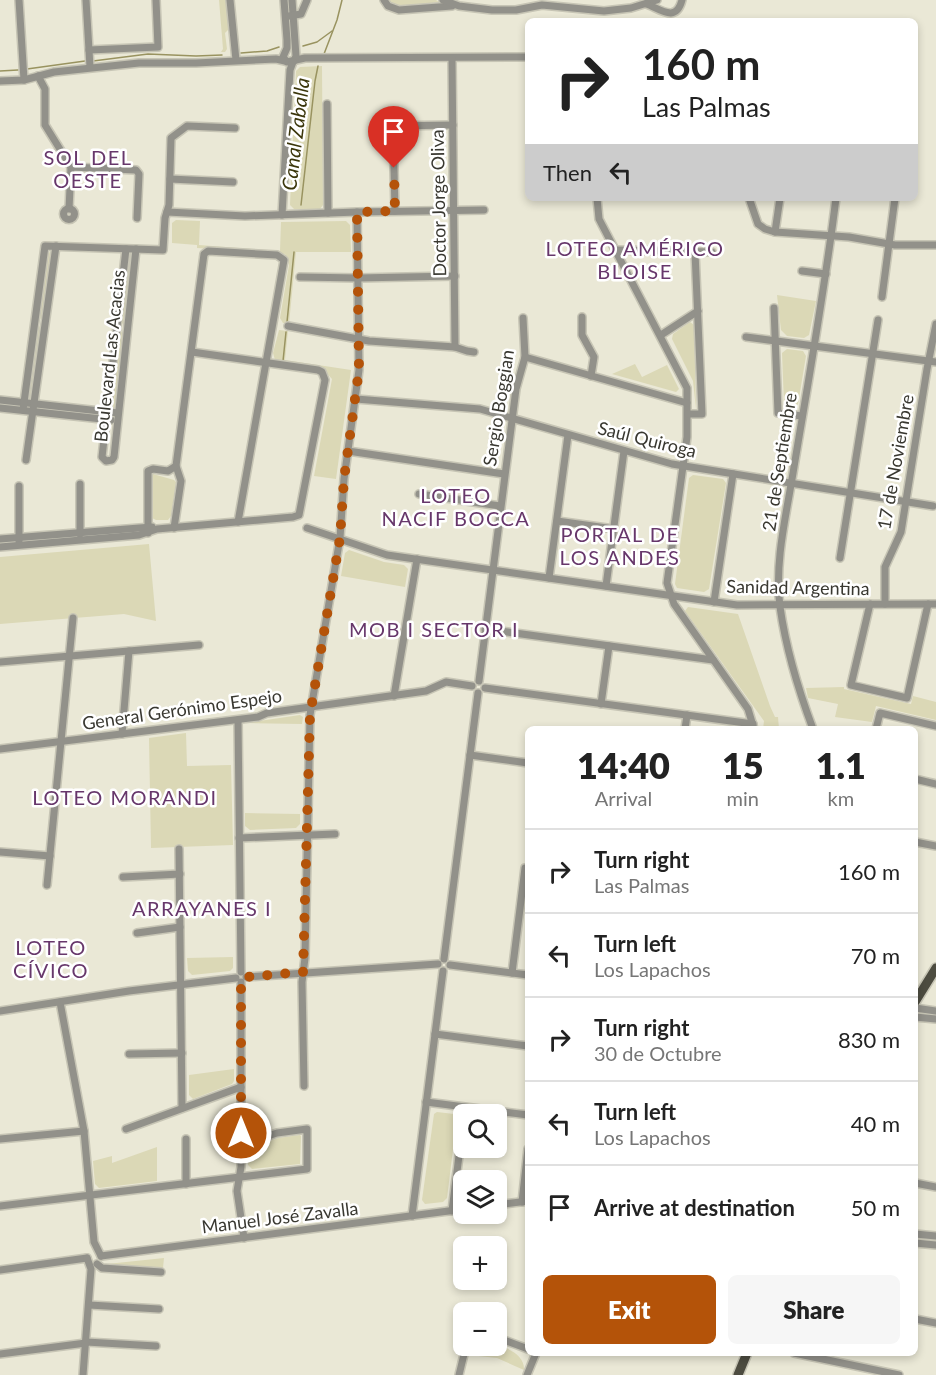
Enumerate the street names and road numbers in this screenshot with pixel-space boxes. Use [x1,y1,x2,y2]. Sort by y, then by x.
street label: Doctor Jorge Oliva [426,129,450,277]
street label: Boulevard Las Acacias [89,268,129,443]
street label: Sergio Boggian [478,348,518,468]
street label: 21 de Septiembre [757,391,801,533]
street label: 17 de Noviembre [872,393,918,531]
street label: Saúl Quiroga [596,416,699,462]
street label: Sanidad Argentina [726,575,870,599]
street label: General Gerónimo Espejo [81,684,283,734]
street label: Manuel José Zavalla [200,1196,359,1238]

